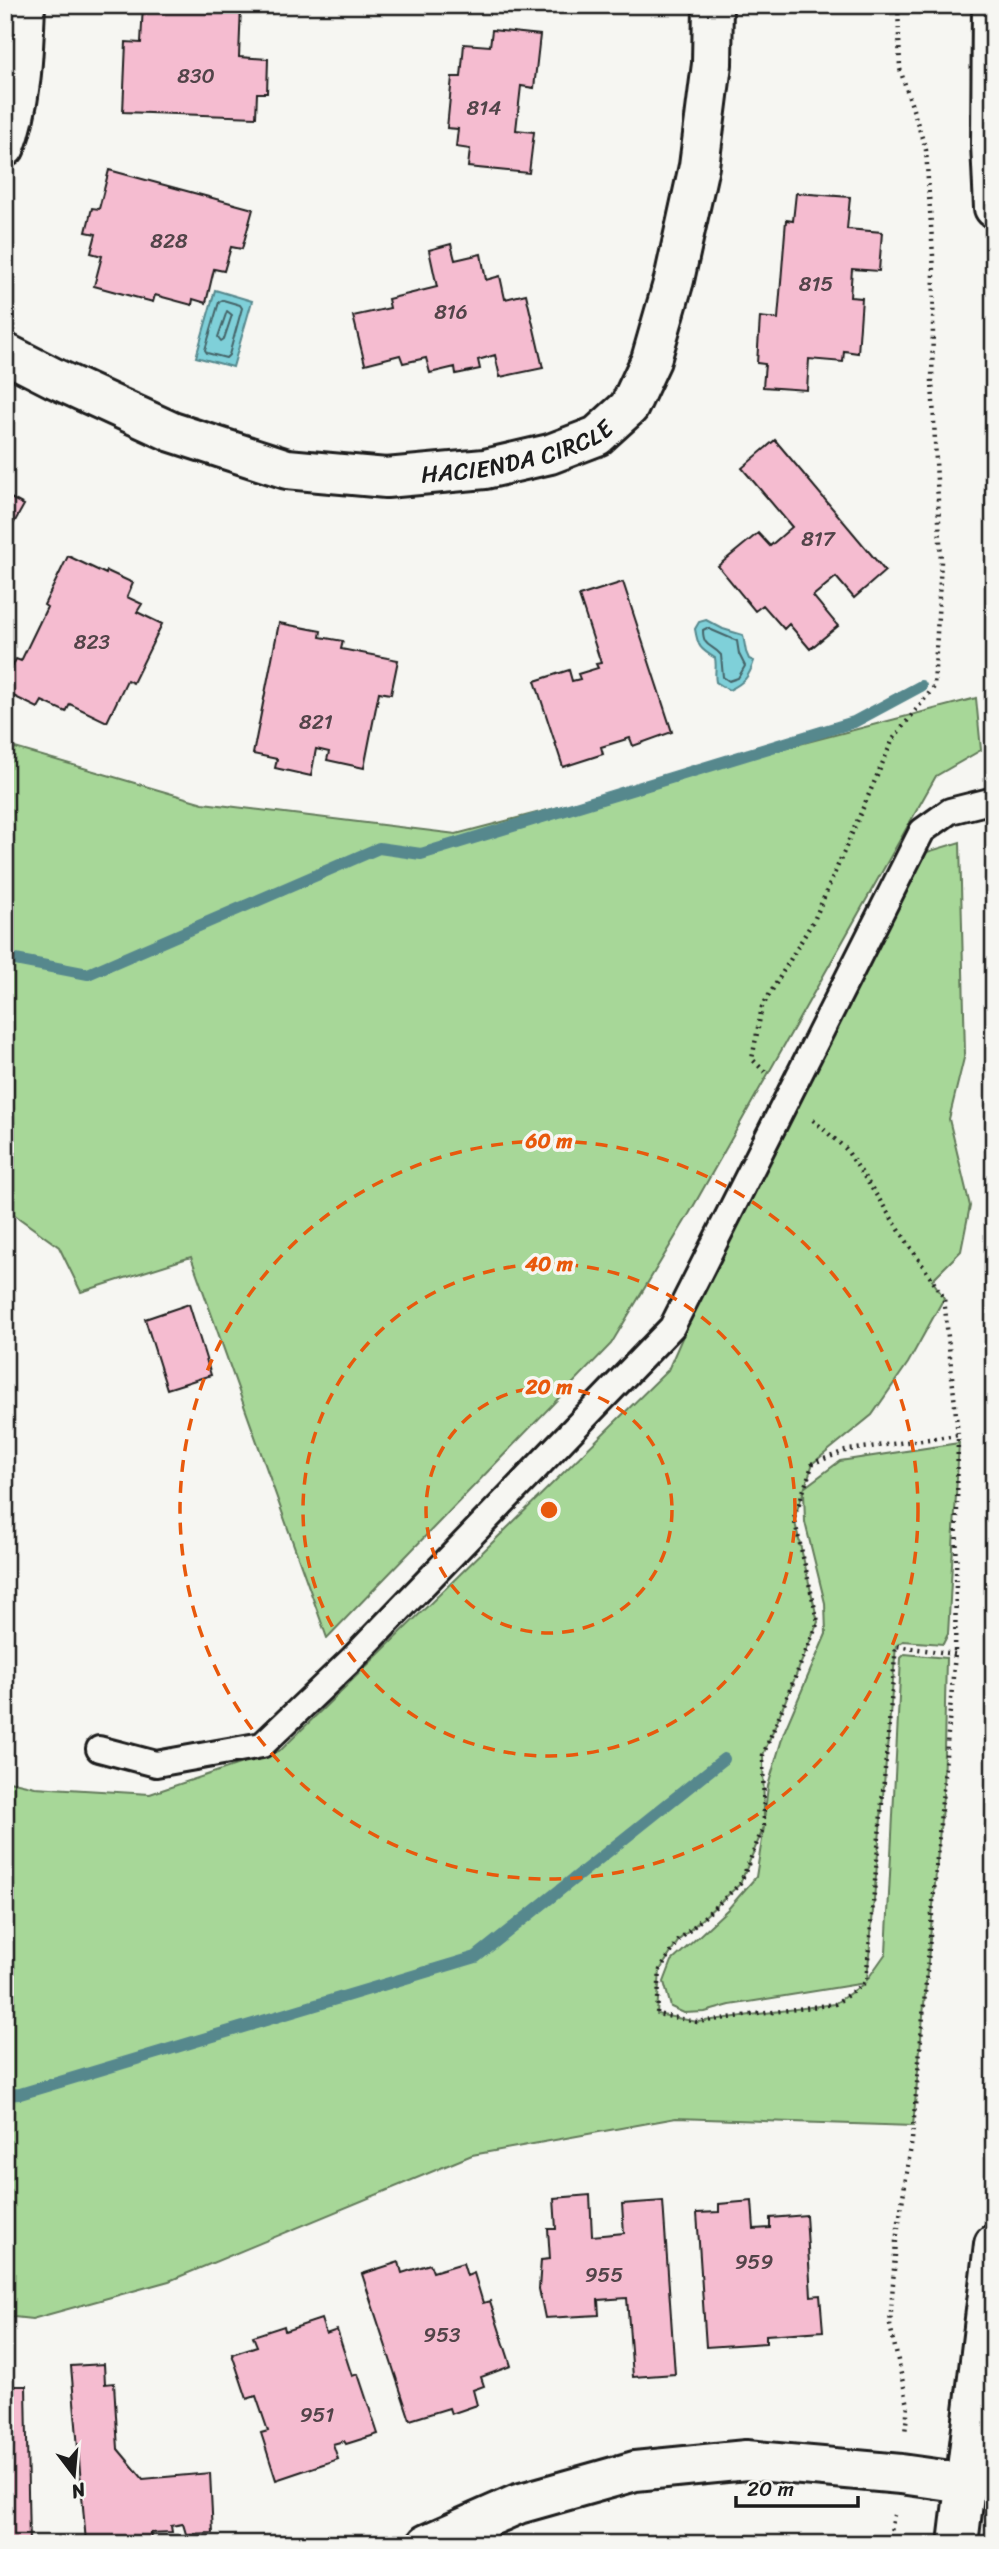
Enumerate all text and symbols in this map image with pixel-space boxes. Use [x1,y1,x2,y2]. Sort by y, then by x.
house number: 830 [177,57,215,95]
house number: 814 [467,89,501,127]
house number: 828 [150,222,188,260]
house number: 815 [799,265,833,303]
house number: 816 [434,293,468,331]
street label: HACIENDA CIRCLE [419,408,625,496]
house number: 817 [801,520,837,558]
house number: 823 [74,623,111,661]
house number: 821 [299,703,333,741]
text: 60 m [525,1122,573,1160]
text: 40 m [524,1245,574,1283]
text: 20 m [525,1368,573,1406]
centre of rings [537,1498,561,1522]
house number: 959 [735,2243,773,2281]
house number: 955 [585,2256,623,2294]
house number: 953 [423,2316,461,2354]
house number: 951 [300,2396,334,2434]
north arrow [38,2440,108,2510]
scale bar [736,2465,859,2509]
text: 20 m [747,2470,794,2508]
text: N [67,2473,90,2509]

